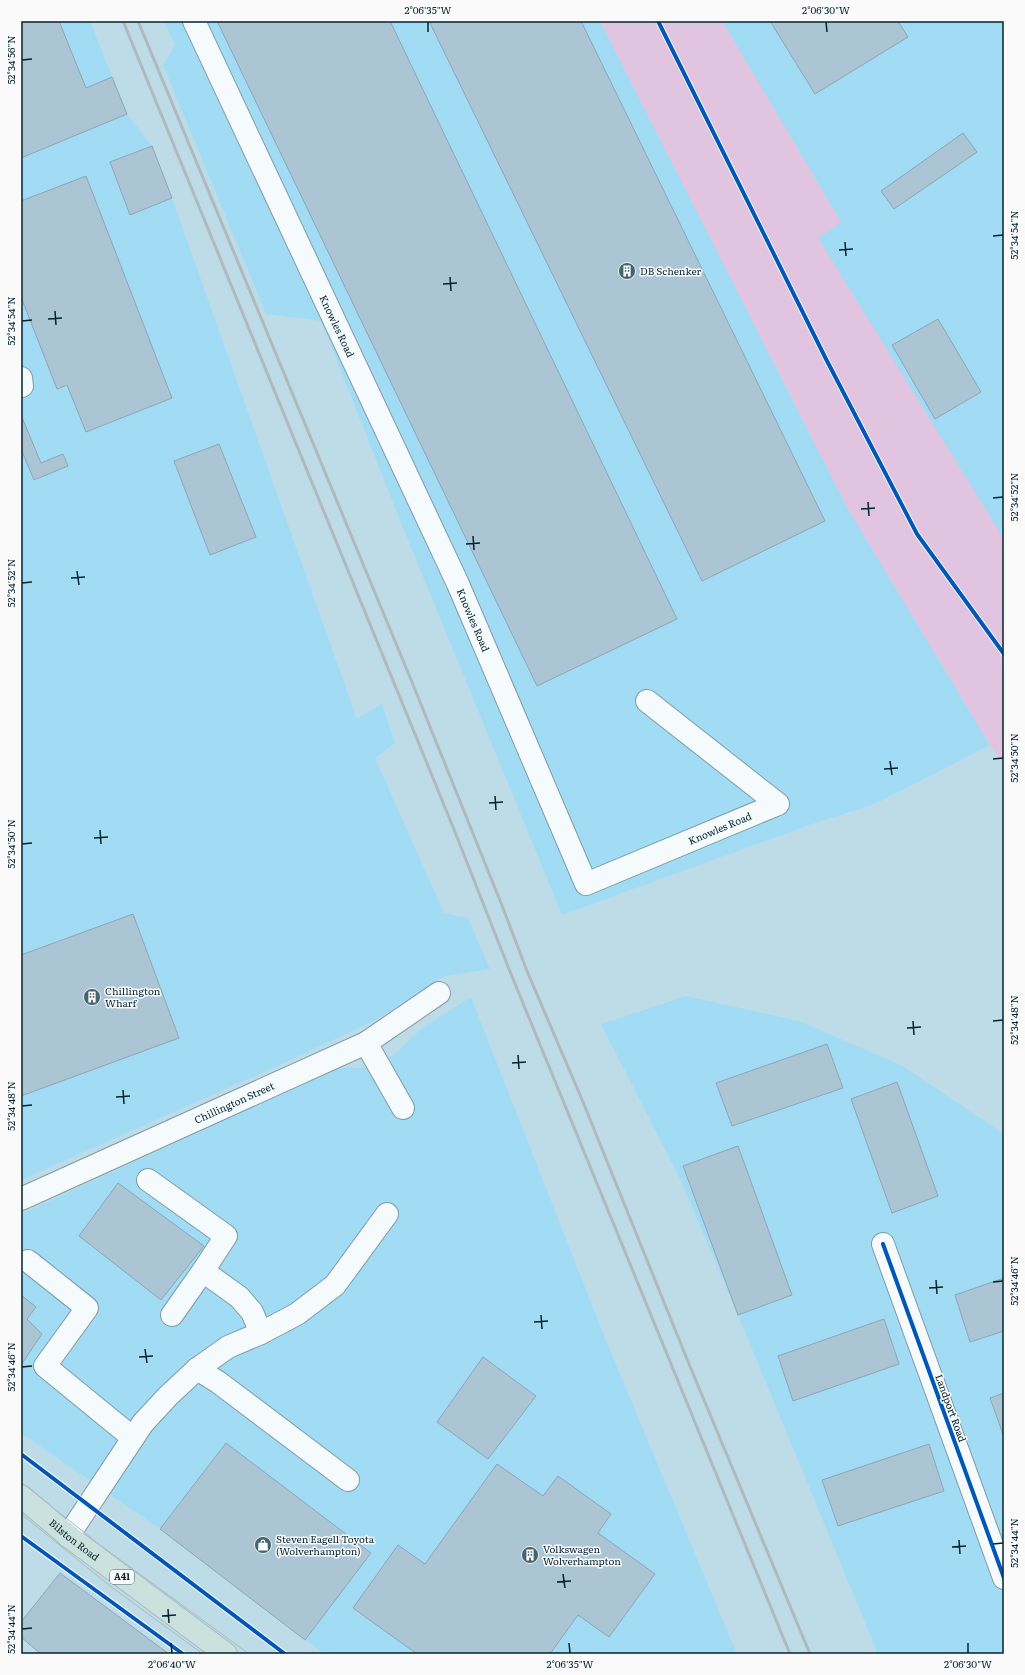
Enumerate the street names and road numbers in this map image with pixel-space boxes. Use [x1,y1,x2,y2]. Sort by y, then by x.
street label: Knowles Road [316,292,359,360]
street label: Knowles Road [454,586,494,654]
street label: Knowles Road [686,808,754,848]
street label: Chillington Street [192,1078,276,1127]
street label: Landport Road [932,1372,971,1444]
street label: Bilston Road [46,1515,103,1564]
road number: A41 [110,1570,134,1584]

